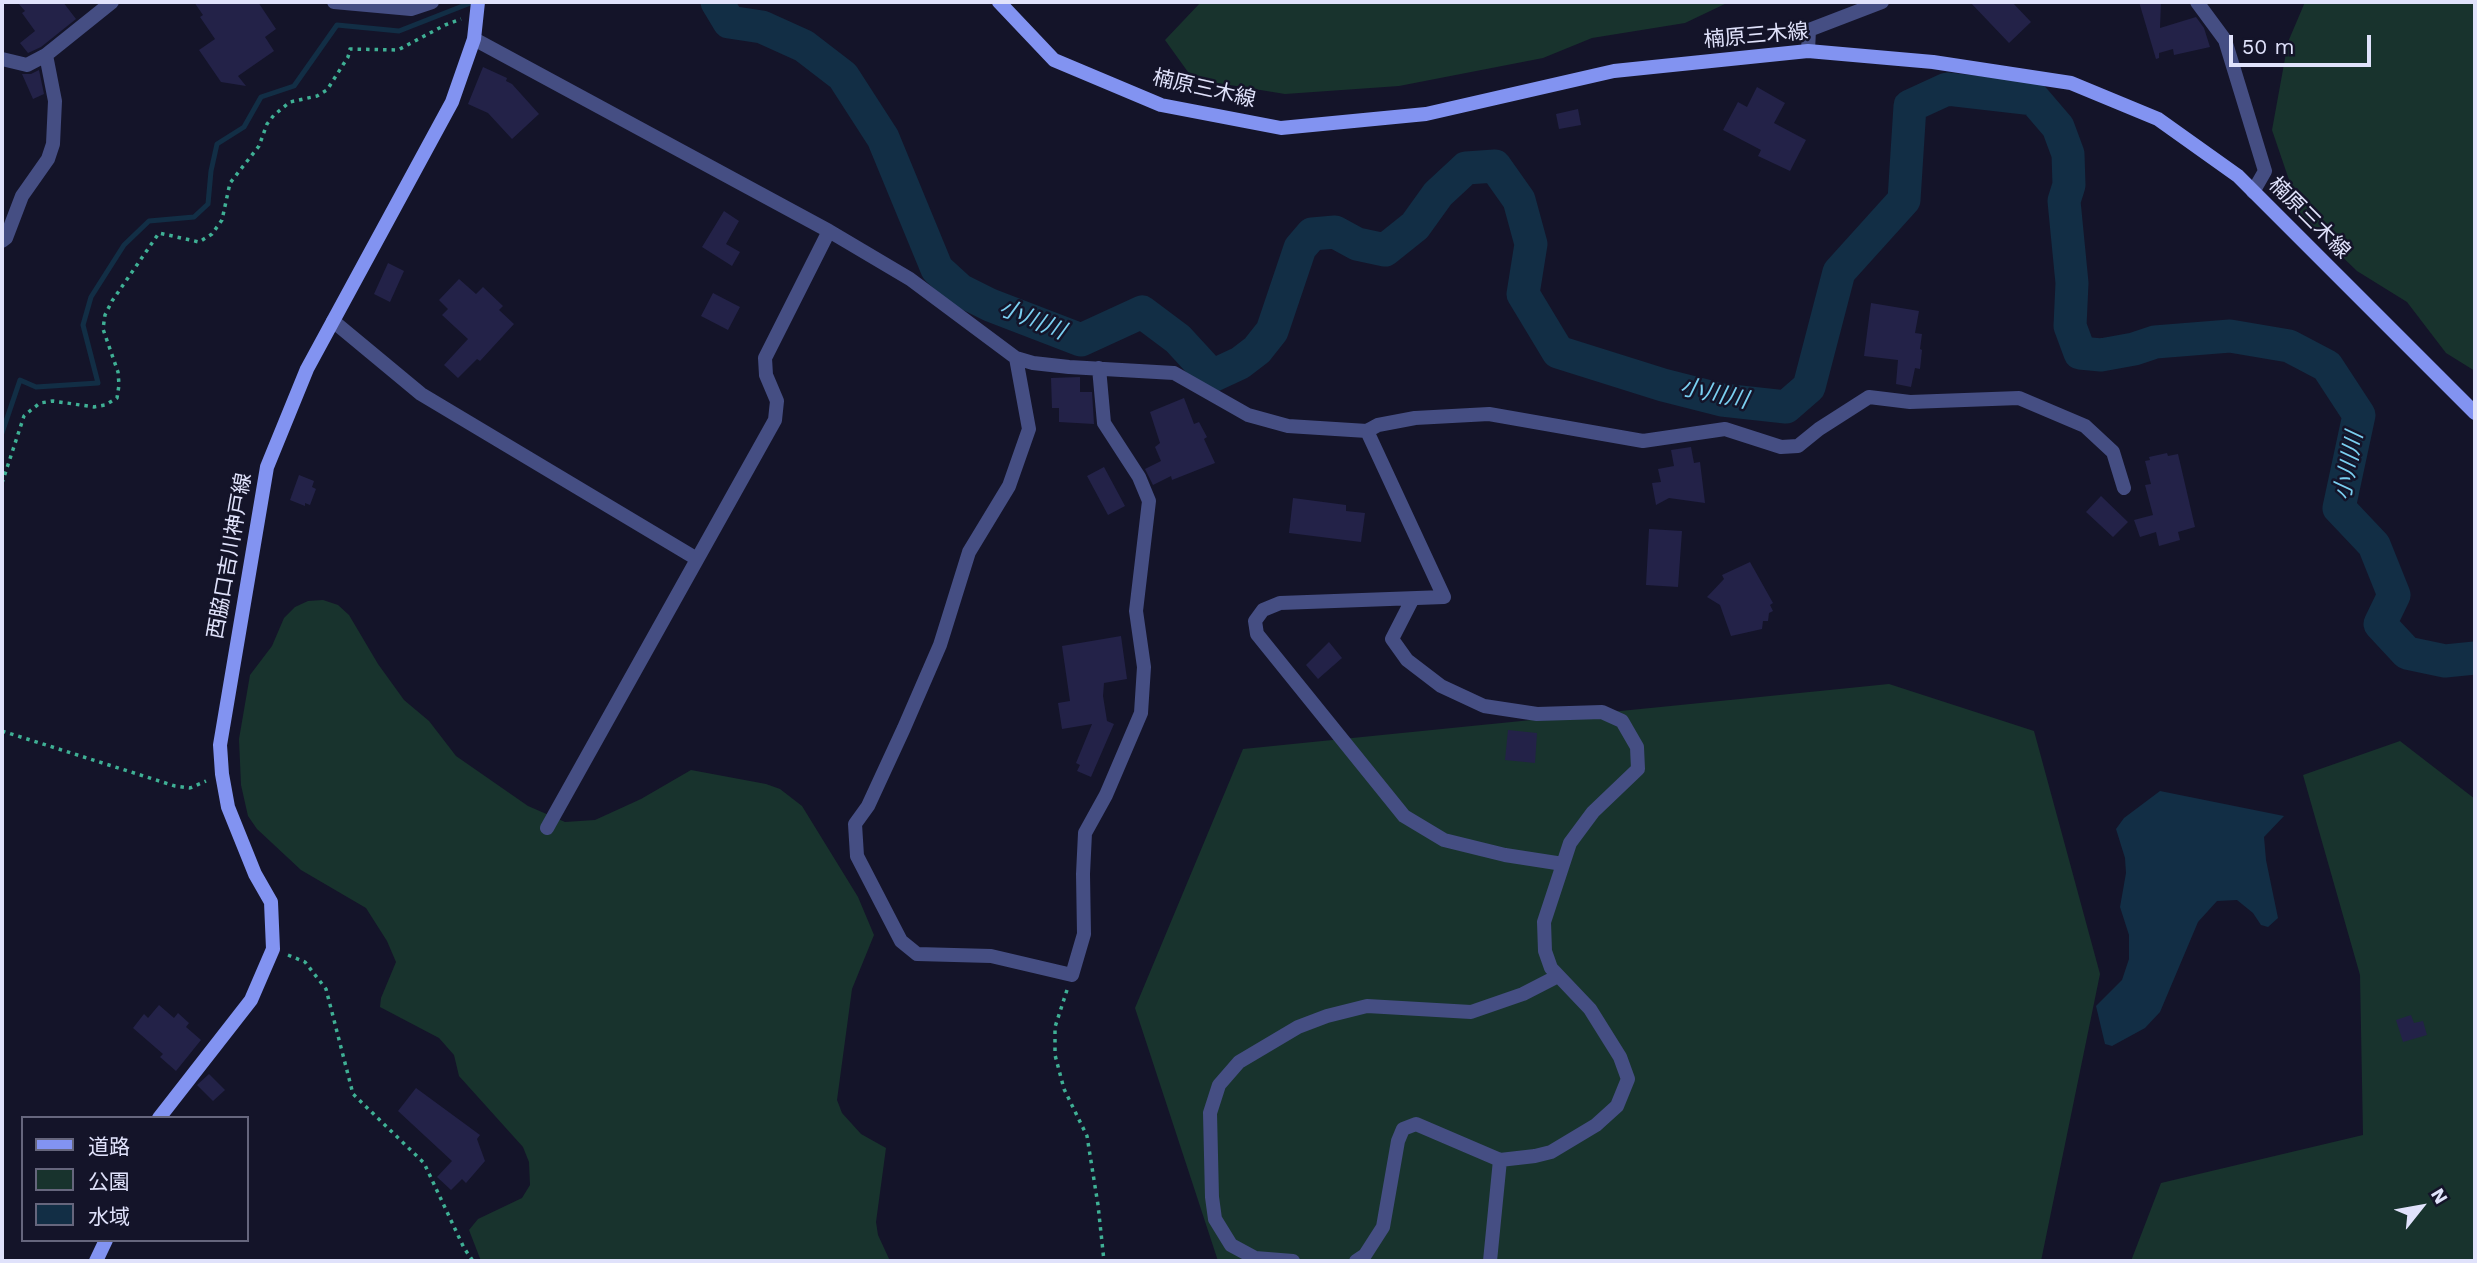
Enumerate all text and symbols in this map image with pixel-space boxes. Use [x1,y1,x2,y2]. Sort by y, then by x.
street label: 楠原三木線 [1703,19,1809,53]
scale bar [2232,21,2374,65]
text: 50 m [2242,34,2294,59]
street label: 楠原三木線 [1150,65,1258,113]
street label: 楠原三木線 [2263,172,2355,264]
water label: 小川川 [995,294,1069,346]
water label: 小川川 [1677,373,1751,415]
water label: 小川川 [2329,430,2369,502]
street label: 西脇口吉川神戸線 [203,471,257,641]
legend [21,1116,248,1242]
text: 道路 [88,1134,130,1159]
text: 公園 [88,1169,130,1194]
north arrow [2386,1172,2456,1242]
text: N [2426,1184,2453,1208]
text: 水域 [88,1204,130,1229]

